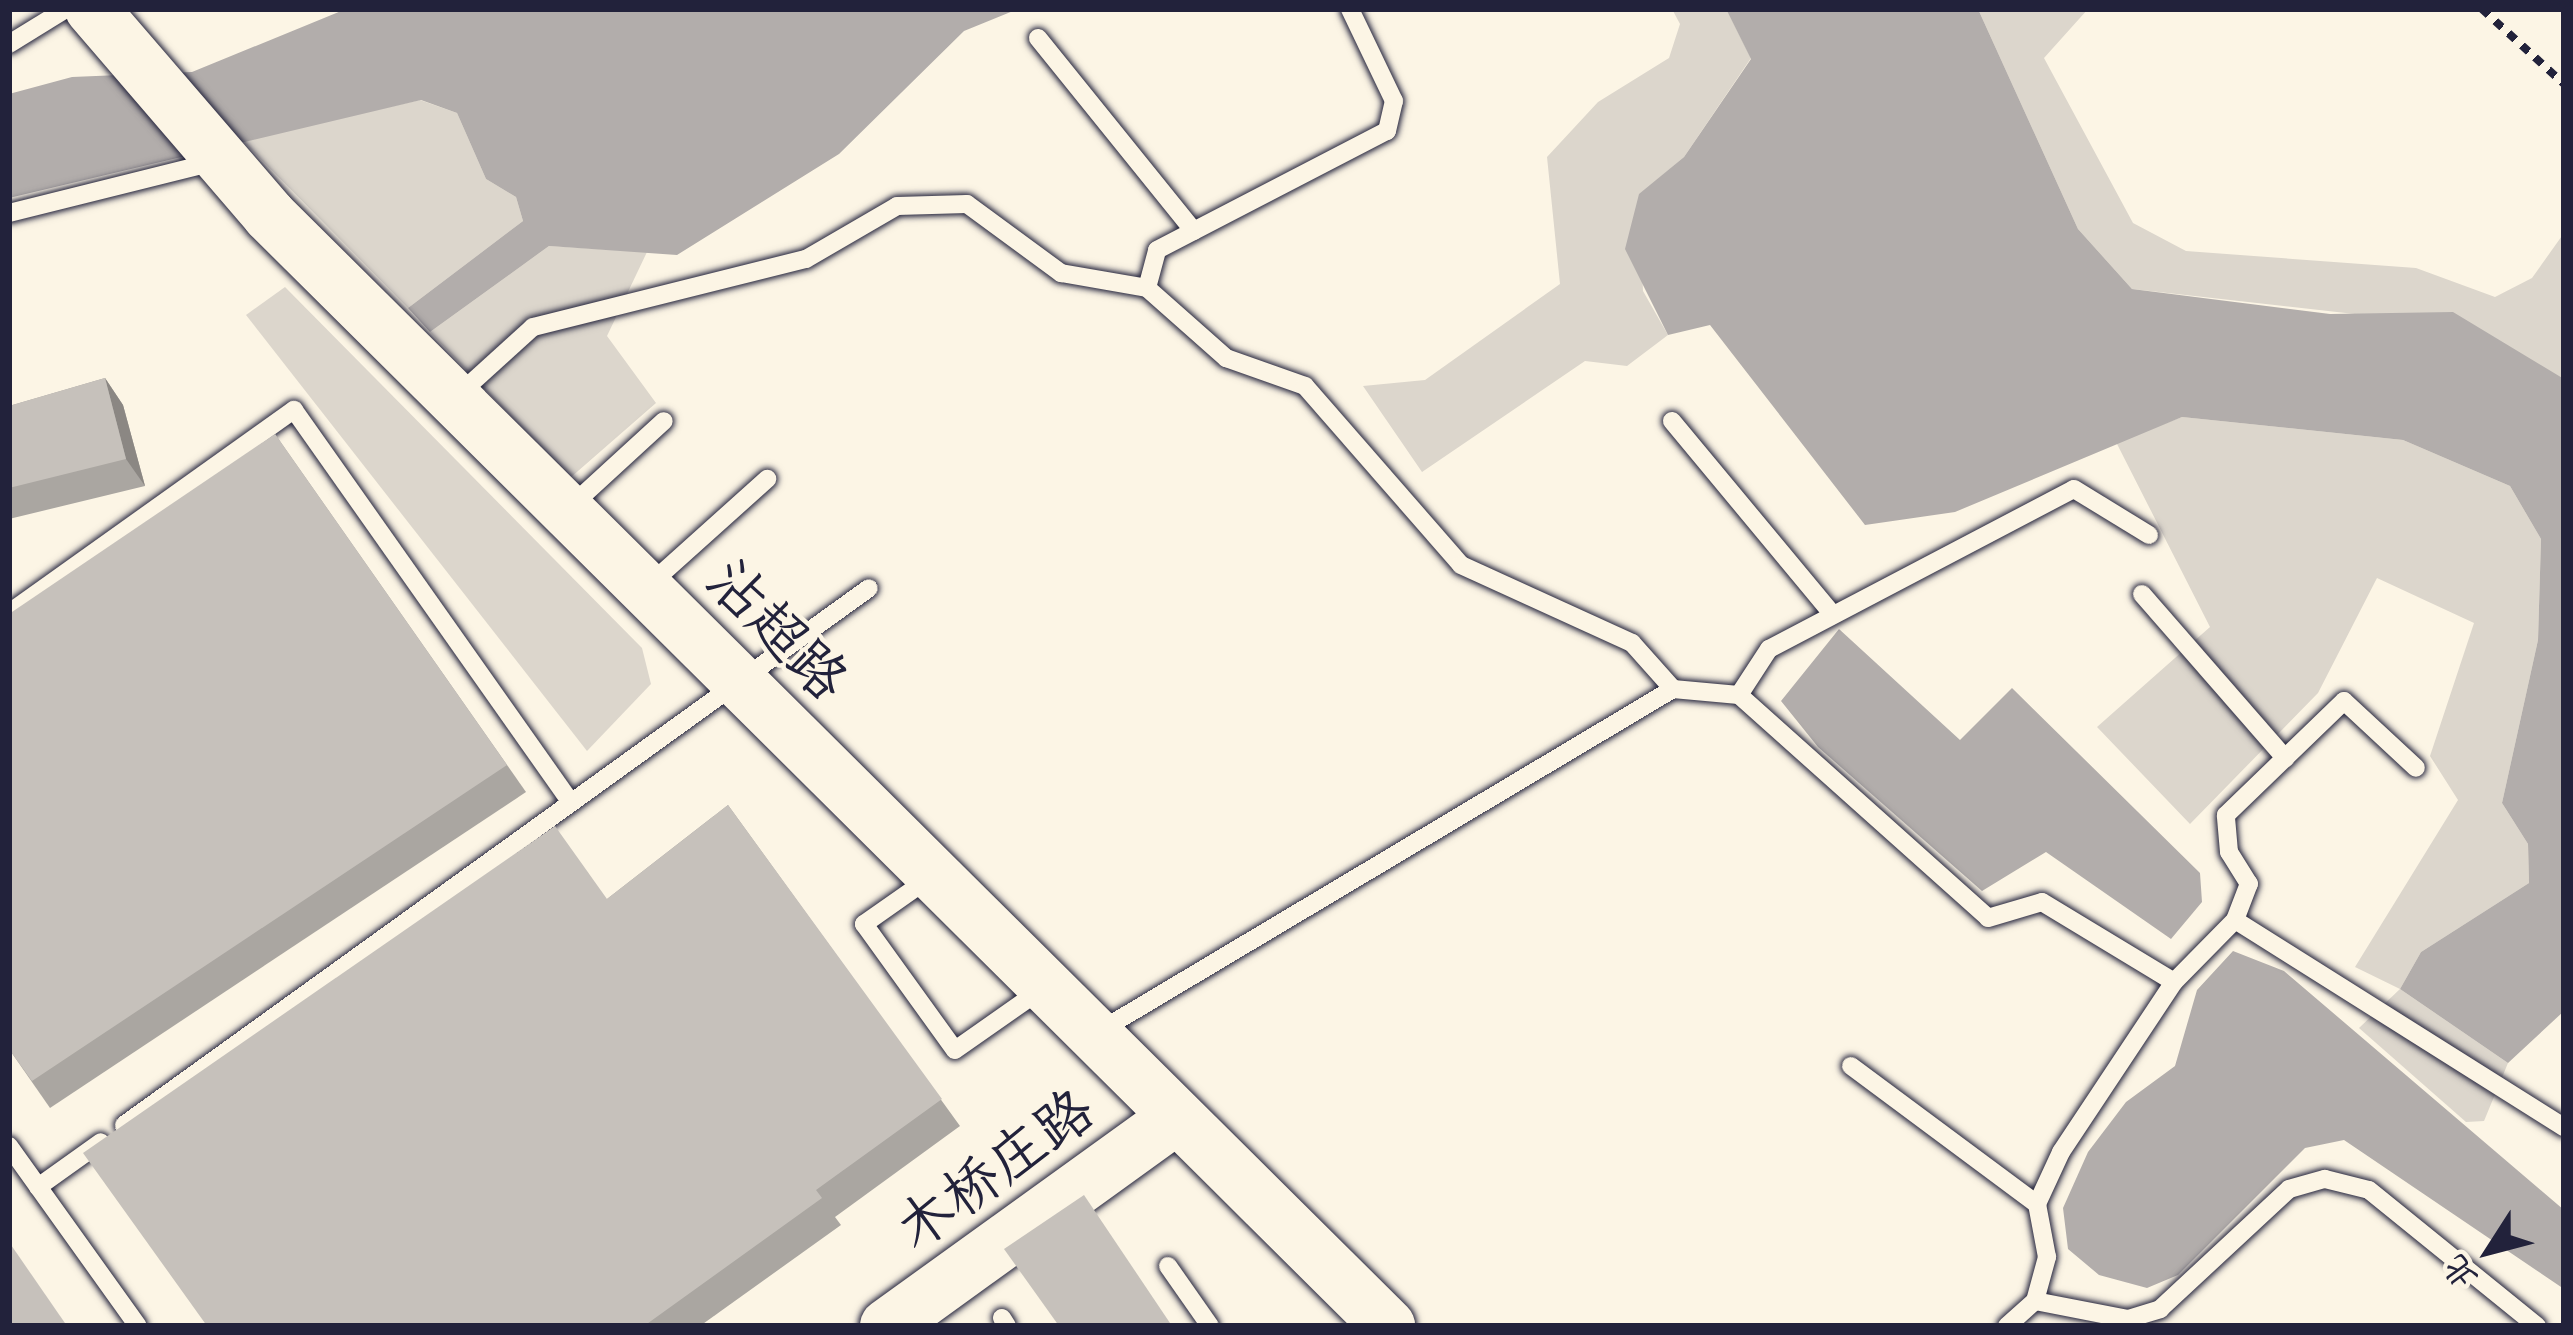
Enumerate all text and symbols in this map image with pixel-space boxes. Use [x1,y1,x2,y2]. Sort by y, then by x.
street label: 沾超路 [692,545,862,715]
street label: 木桥庄路 [883,1075,1107,1265]
north arrow [2429,1191,2549,1311]
text: 北 [2433,1246,2487,1298]

